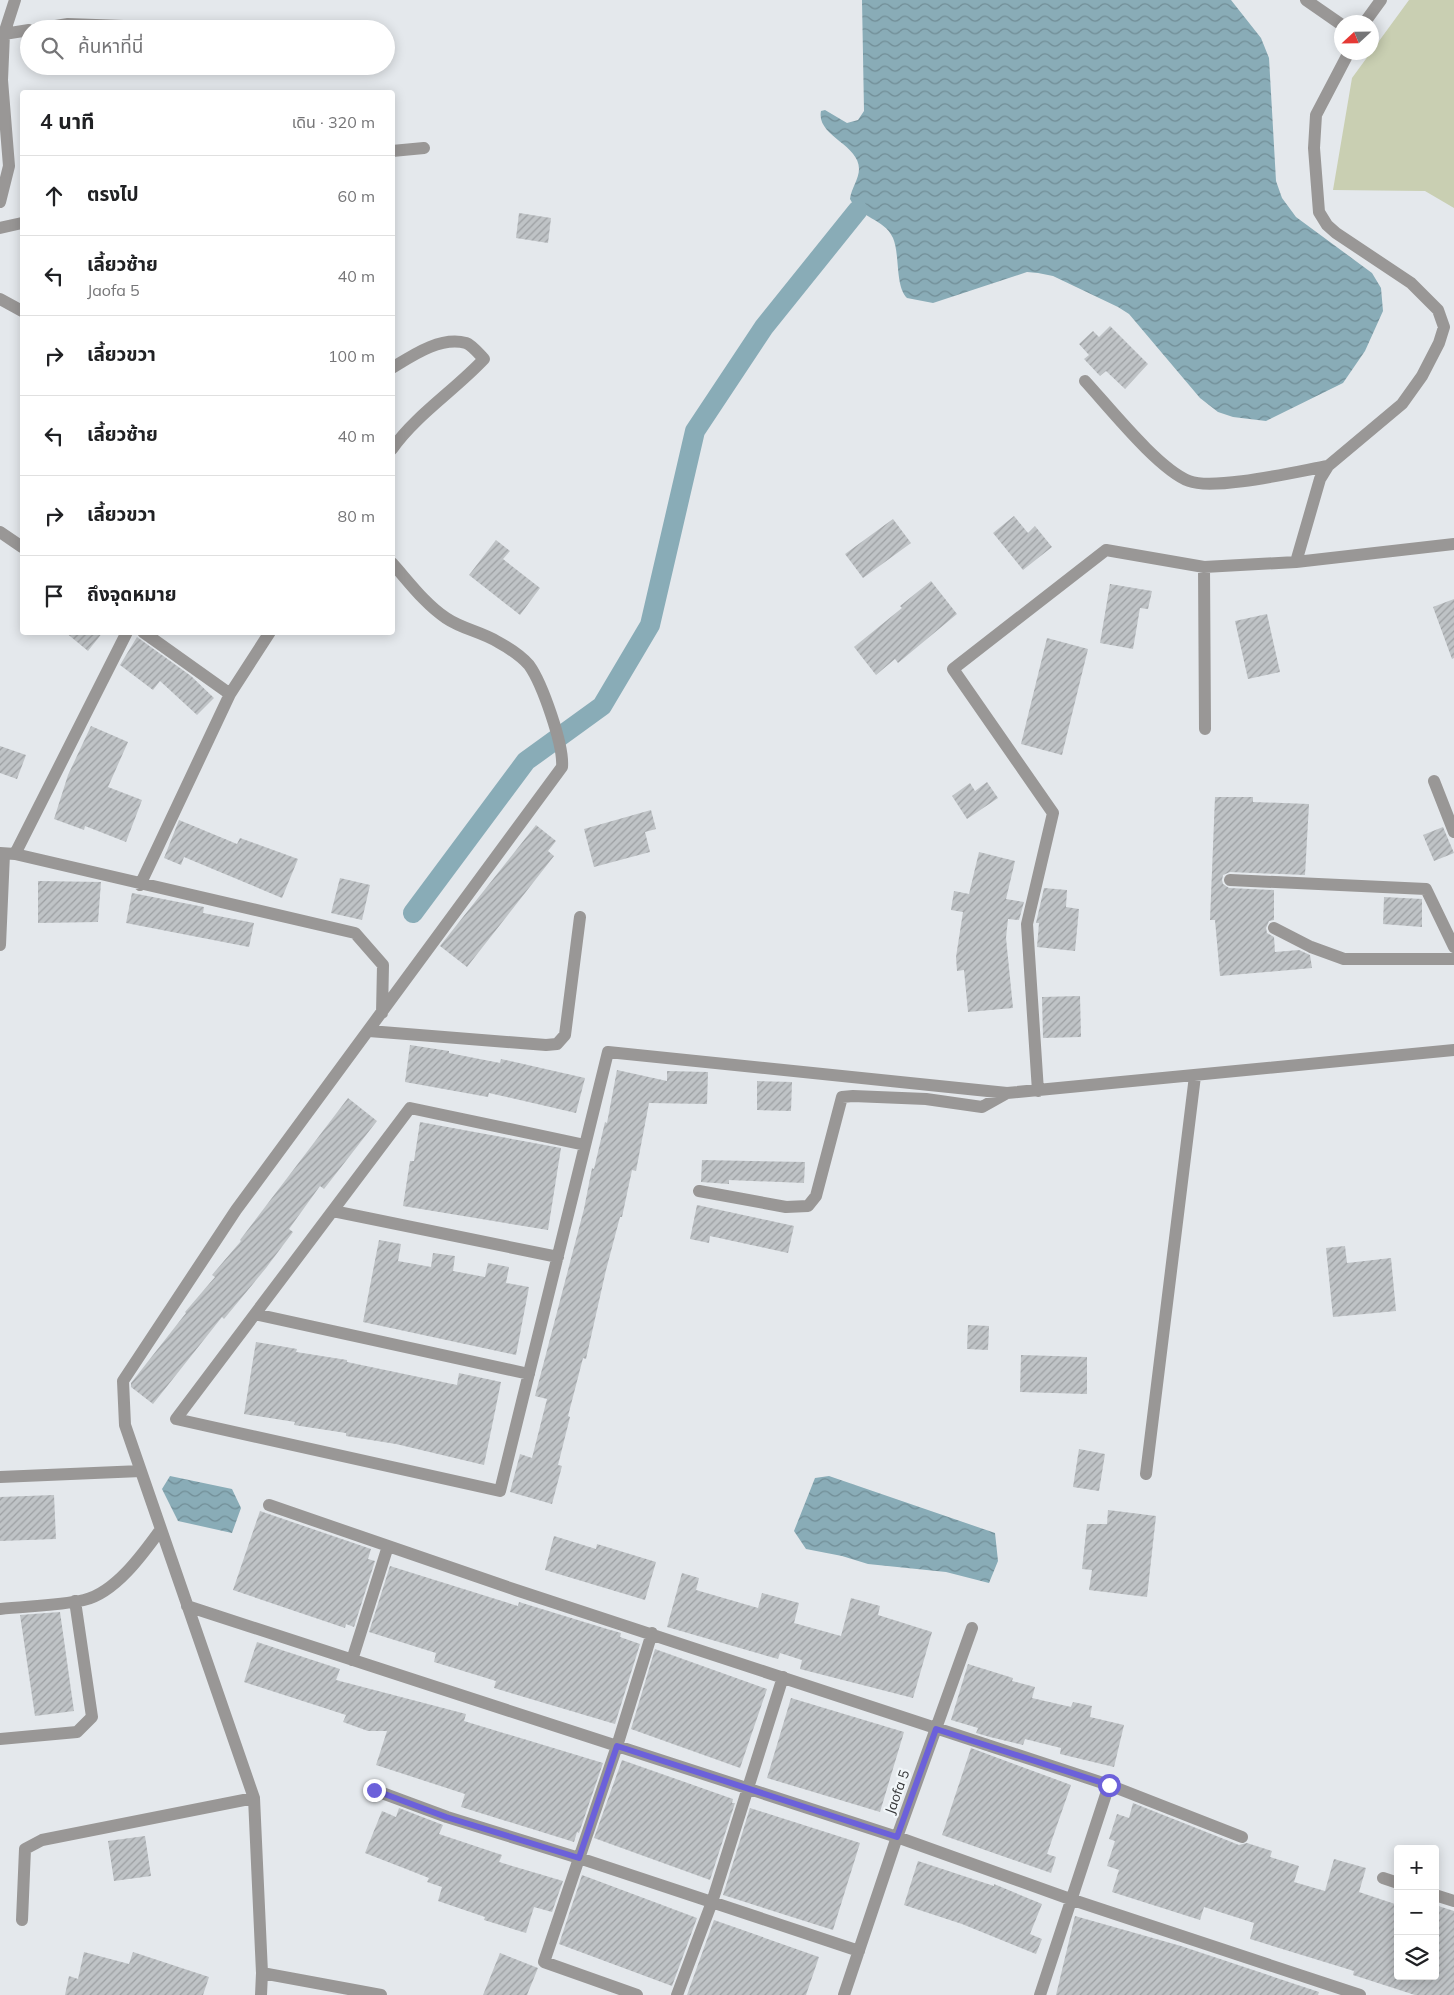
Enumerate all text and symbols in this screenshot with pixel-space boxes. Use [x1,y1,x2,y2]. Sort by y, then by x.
north arrow [1334,15,1379,60]
search box [20,20,395,75]
icon: search [38,34,66,62]
text: ค้นหาที่นี่ [78,34,143,58]
text: 4 นาที [40,108,95,134]
text: เดิน · 320 m [292,112,375,132]
icon: ahead [40,182,68,210]
text: ตรงไป [87,182,139,206]
text: 60 m [338,186,375,206]
text: เลี้ยวซ้าย [87,252,158,276]
icon: left [40,262,68,290]
text: 40 m [338,266,375,286]
text: Jaofa 5 [87,280,140,300]
icon: right [40,342,68,370]
text: เลี้ยวขวา [87,342,156,366]
text: 100 m [328,346,375,366]
icon: left [40,422,68,450]
text: เลี้ยวซ้าย [87,422,158,446]
text: 40 m [338,426,375,446]
icon: right [40,502,68,530]
text: เลี้ยวขวา [87,502,156,526]
text: 80 m [338,506,375,526]
icon: arrive [40,582,68,610]
text: ถึงจุดหมาย [87,582,177,606]
street label: Jaofa 5 [881,1767,913,1817]
route start [1098,1774,1121,1797]
route end [363,1779,386,1802]
map controls [1394,1845,1439,1980]
button: + [1394,1845,1439,1890]
button: − [1394,1890,1439,1935]
button: layers [1394,1935,1439,1980]

